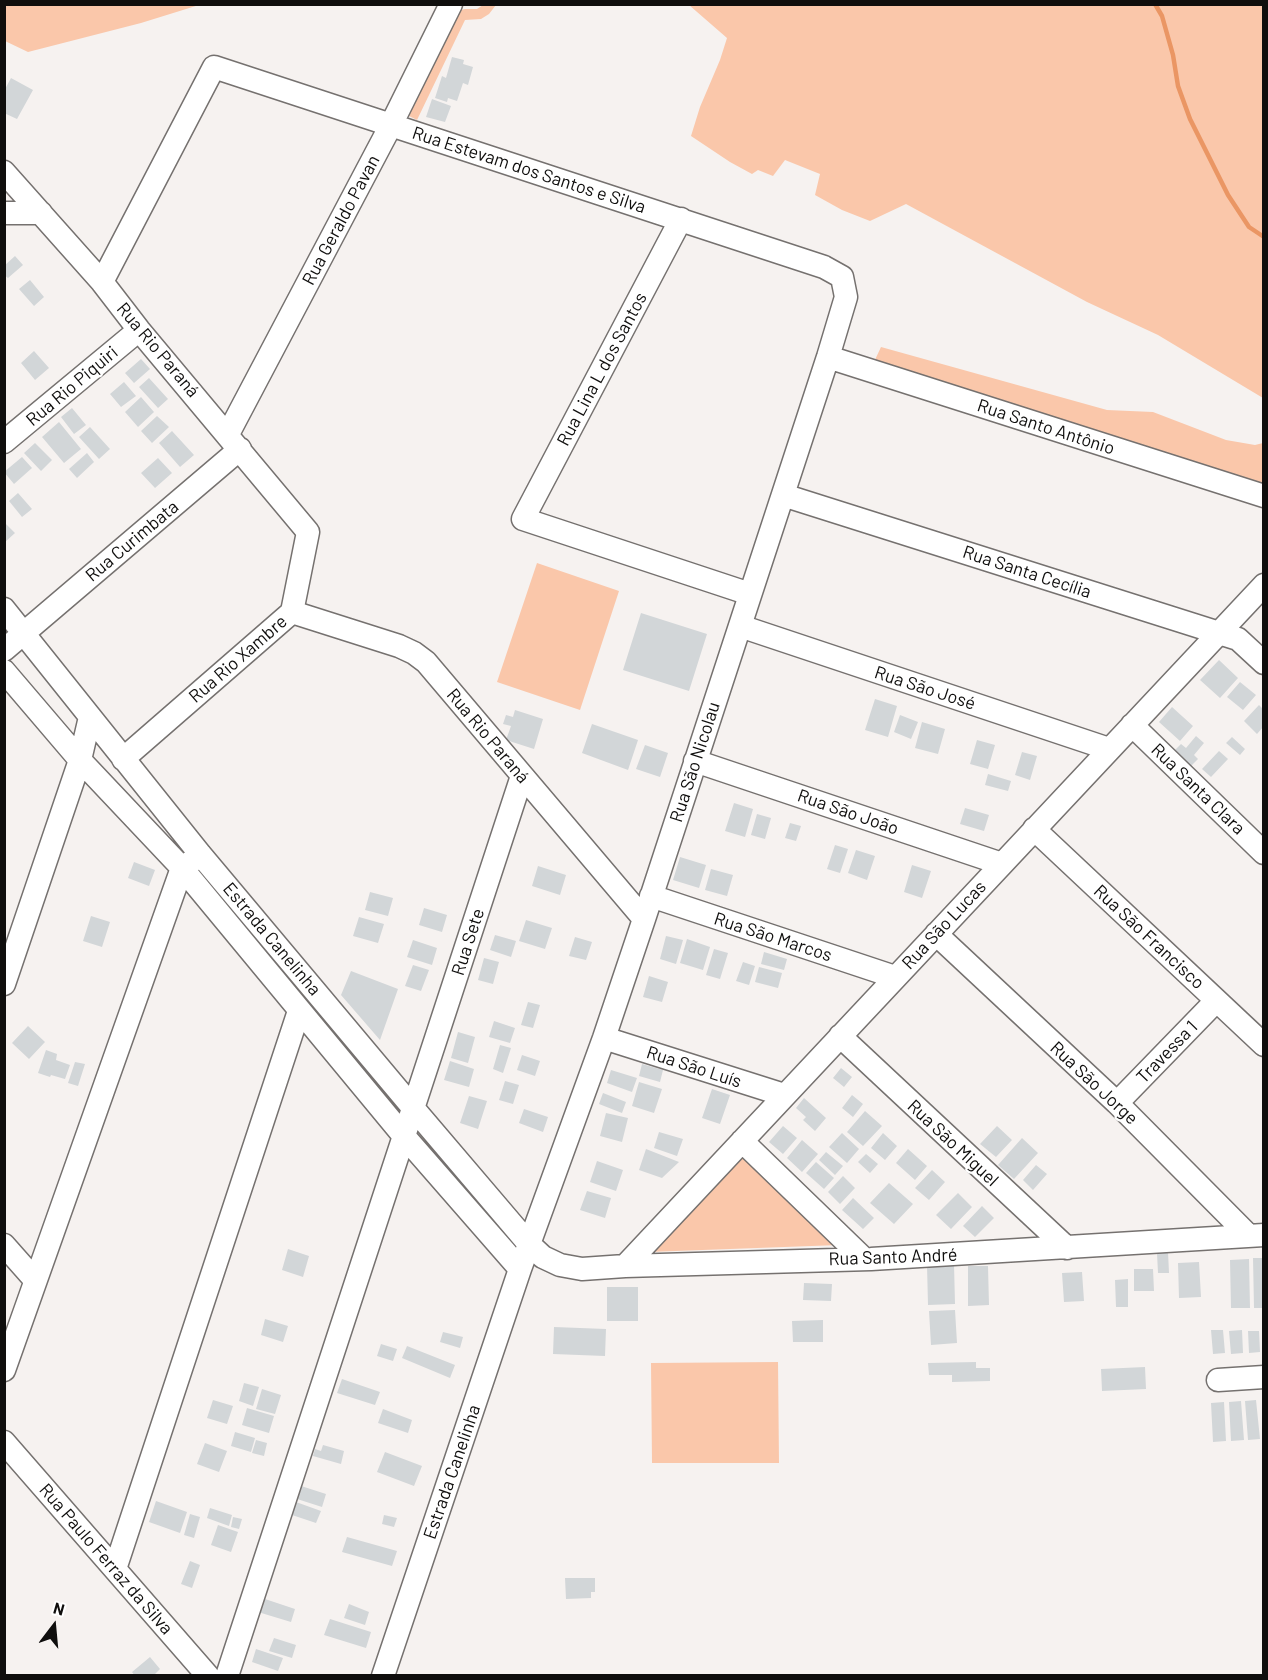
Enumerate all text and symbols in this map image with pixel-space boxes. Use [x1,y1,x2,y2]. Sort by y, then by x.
street label: Rua Estevam dos Santos e Silva [410,122,648,218]
street label: Rua Geraldo Pavan [298,151,384,289]
street label: Rua Lina L dos Santos [552,289,652,449]
street label: Rua Rio Paraná [112,298,204,402]
street label: Rua Rio Piquiri [22,341,122,431]
street label: Rua Santo Antônio [975,395,1117,459]
street label: Rua Curimbata [81,496,183,586]
street label: Rua Santa Cecília [960,541,1094,603]
street label: Rua Rio Xambre [185,611,291,707]
street label: Rua São José [872,662,978,714]
street label: Rua Rio Paraná [442,684,534,788]
street label: Rua São Nicolau [665,699,725,825]
street label: Rua Santa Clara [1147,739,1249,839]
street label: Rua São João [795,785,901,839]
street label: Rua São Lucas [897,876,991,974]
street label: Estrada Canelinha [218,878,326,1000]
street label: Rua São Francisco [1089,880,1209,994]
street label: Rua Sete [447,906,489,978]
street label: Rua São Marcos [711,908,835,966]
street label: Travessa 1 [1132,1016,1202,1088]
street label: Rua São Jorge [1046,1037,1142,1129]
street label: Rua São Luís [644,1041,744,1093]
street label: Rua São Miguel [903,1095,1003,1191]
street label: Rua Santo André [828,1244,958,1270]
street label: Estrada Canelinha [419,1402,485,1542]
street label: Rua Paulo Ferraz da Silva [35,1479,177,1639]
north arrow [24,1596,84,1656]
text: N [51,1598,67,1619]

